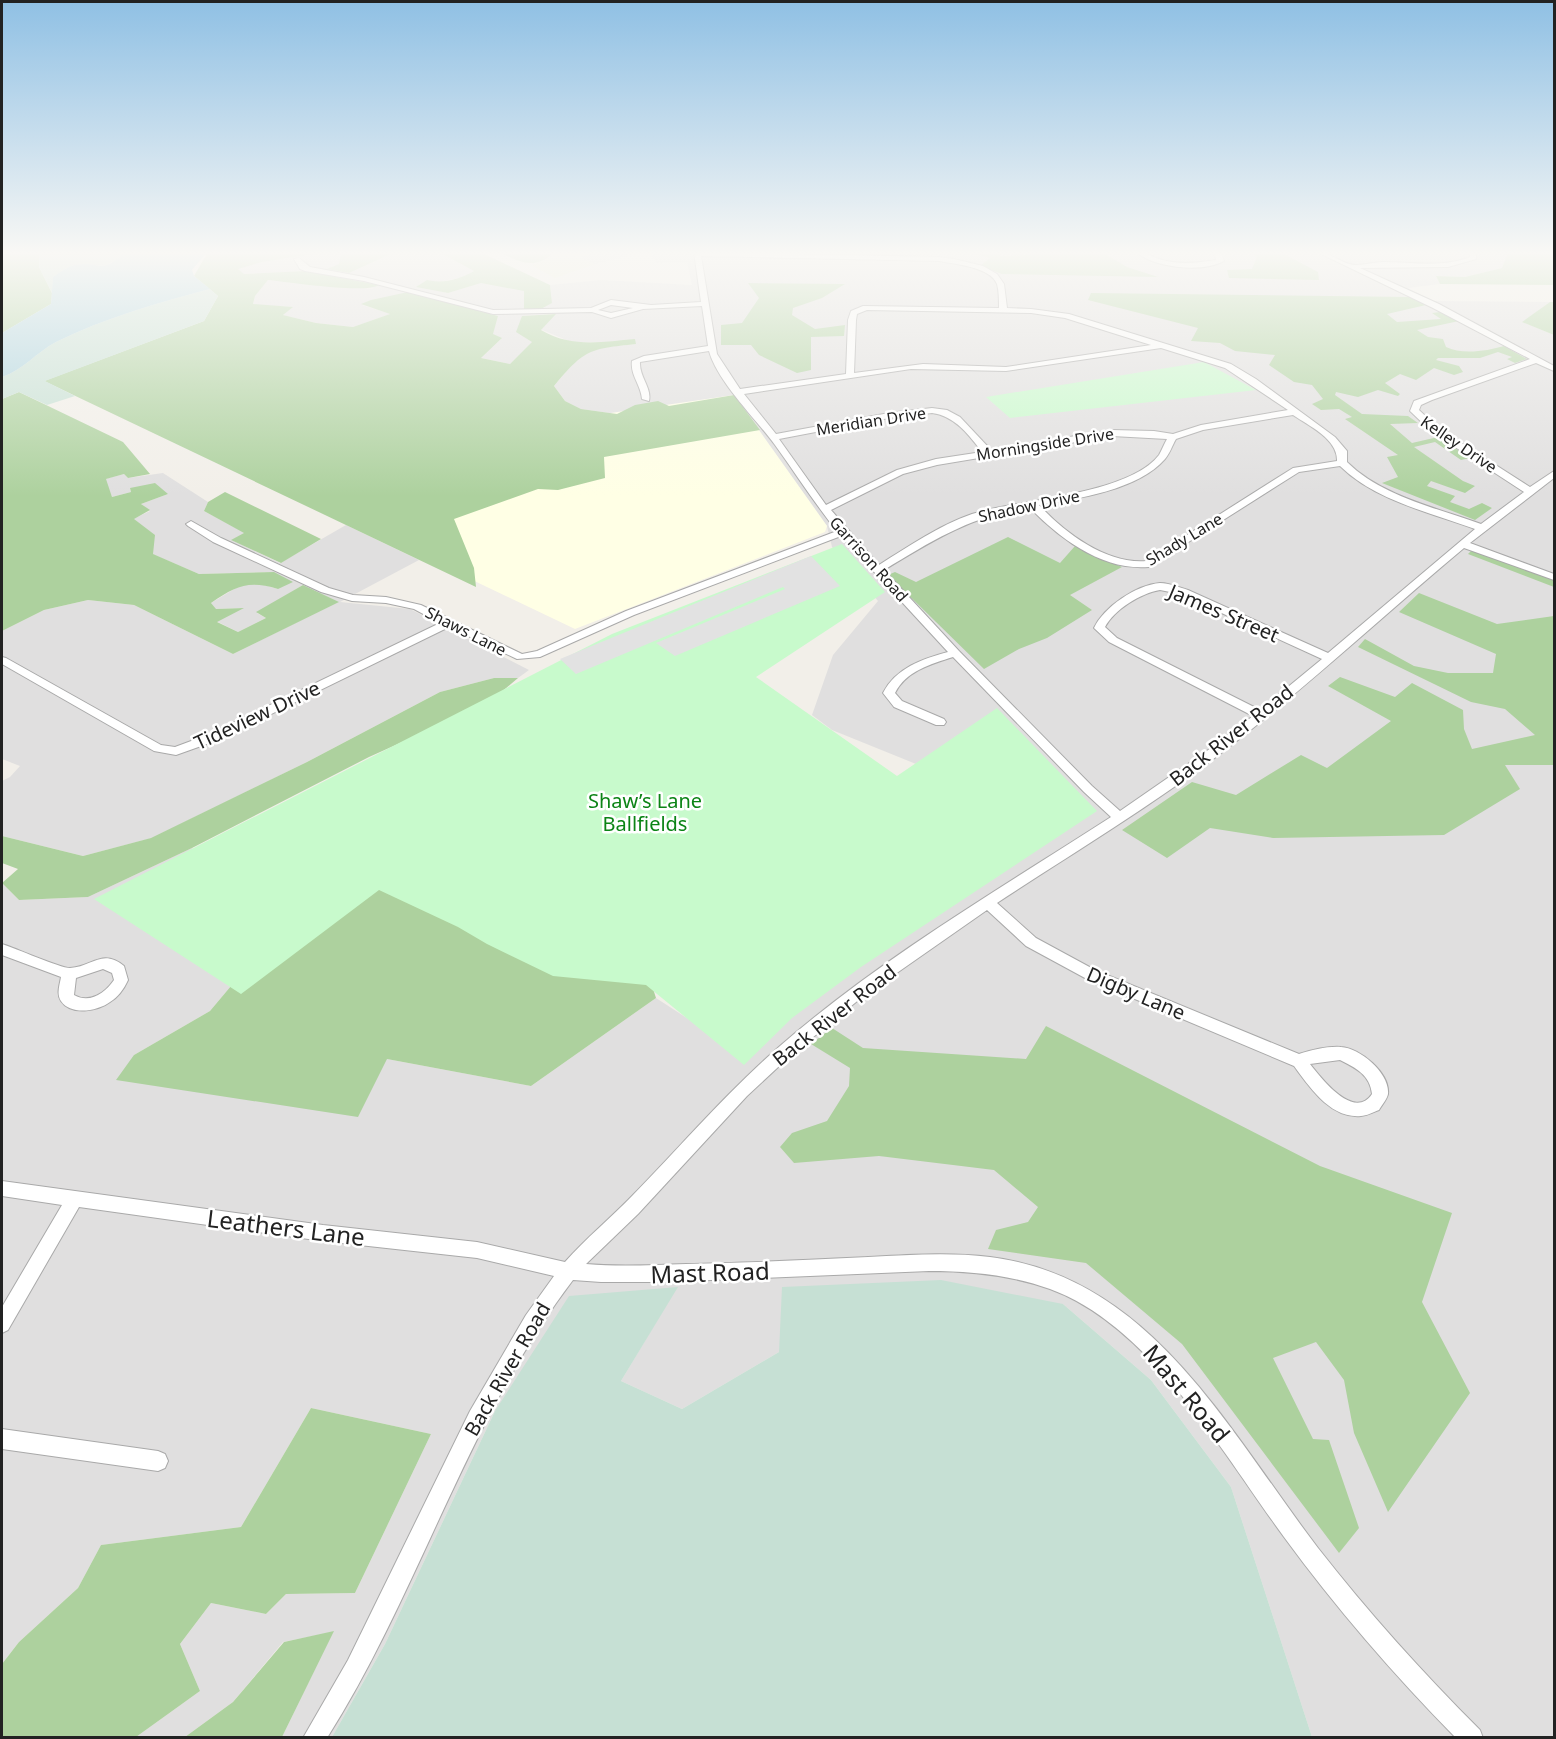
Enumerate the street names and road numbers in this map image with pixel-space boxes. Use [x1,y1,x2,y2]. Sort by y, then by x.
street label: Meridian Drive [815,401,927,441]
street label: Kelley Drive [1416,410,1502,478]
street label: Morningside Drive [975,422,1115,466]
street label: Shadow Drive [976,485,1082,527]
street label: Shady Lane [1141,507,1227,571]
street label: Garrison Road [825,512,913,606]
street label: James Street [1163,577,1283,648]
street label: Shaws Lane [422,601,510,661]
street label: Tideview Drive [190,674,324,756]
street label: Back River Road [1163,678,1299,792]
street label: Back River Road [766,958,902,1072]
street label: Digby Lane [1083,960,1189,1026]
street label: Leathers Lane [205,1201,367,1253]
street label: Mast Road [650,1253,770,1291]
street label: Back River Road [458,1297,556,1441]
street label: Mast Road [1136,1337,1238,1449]

